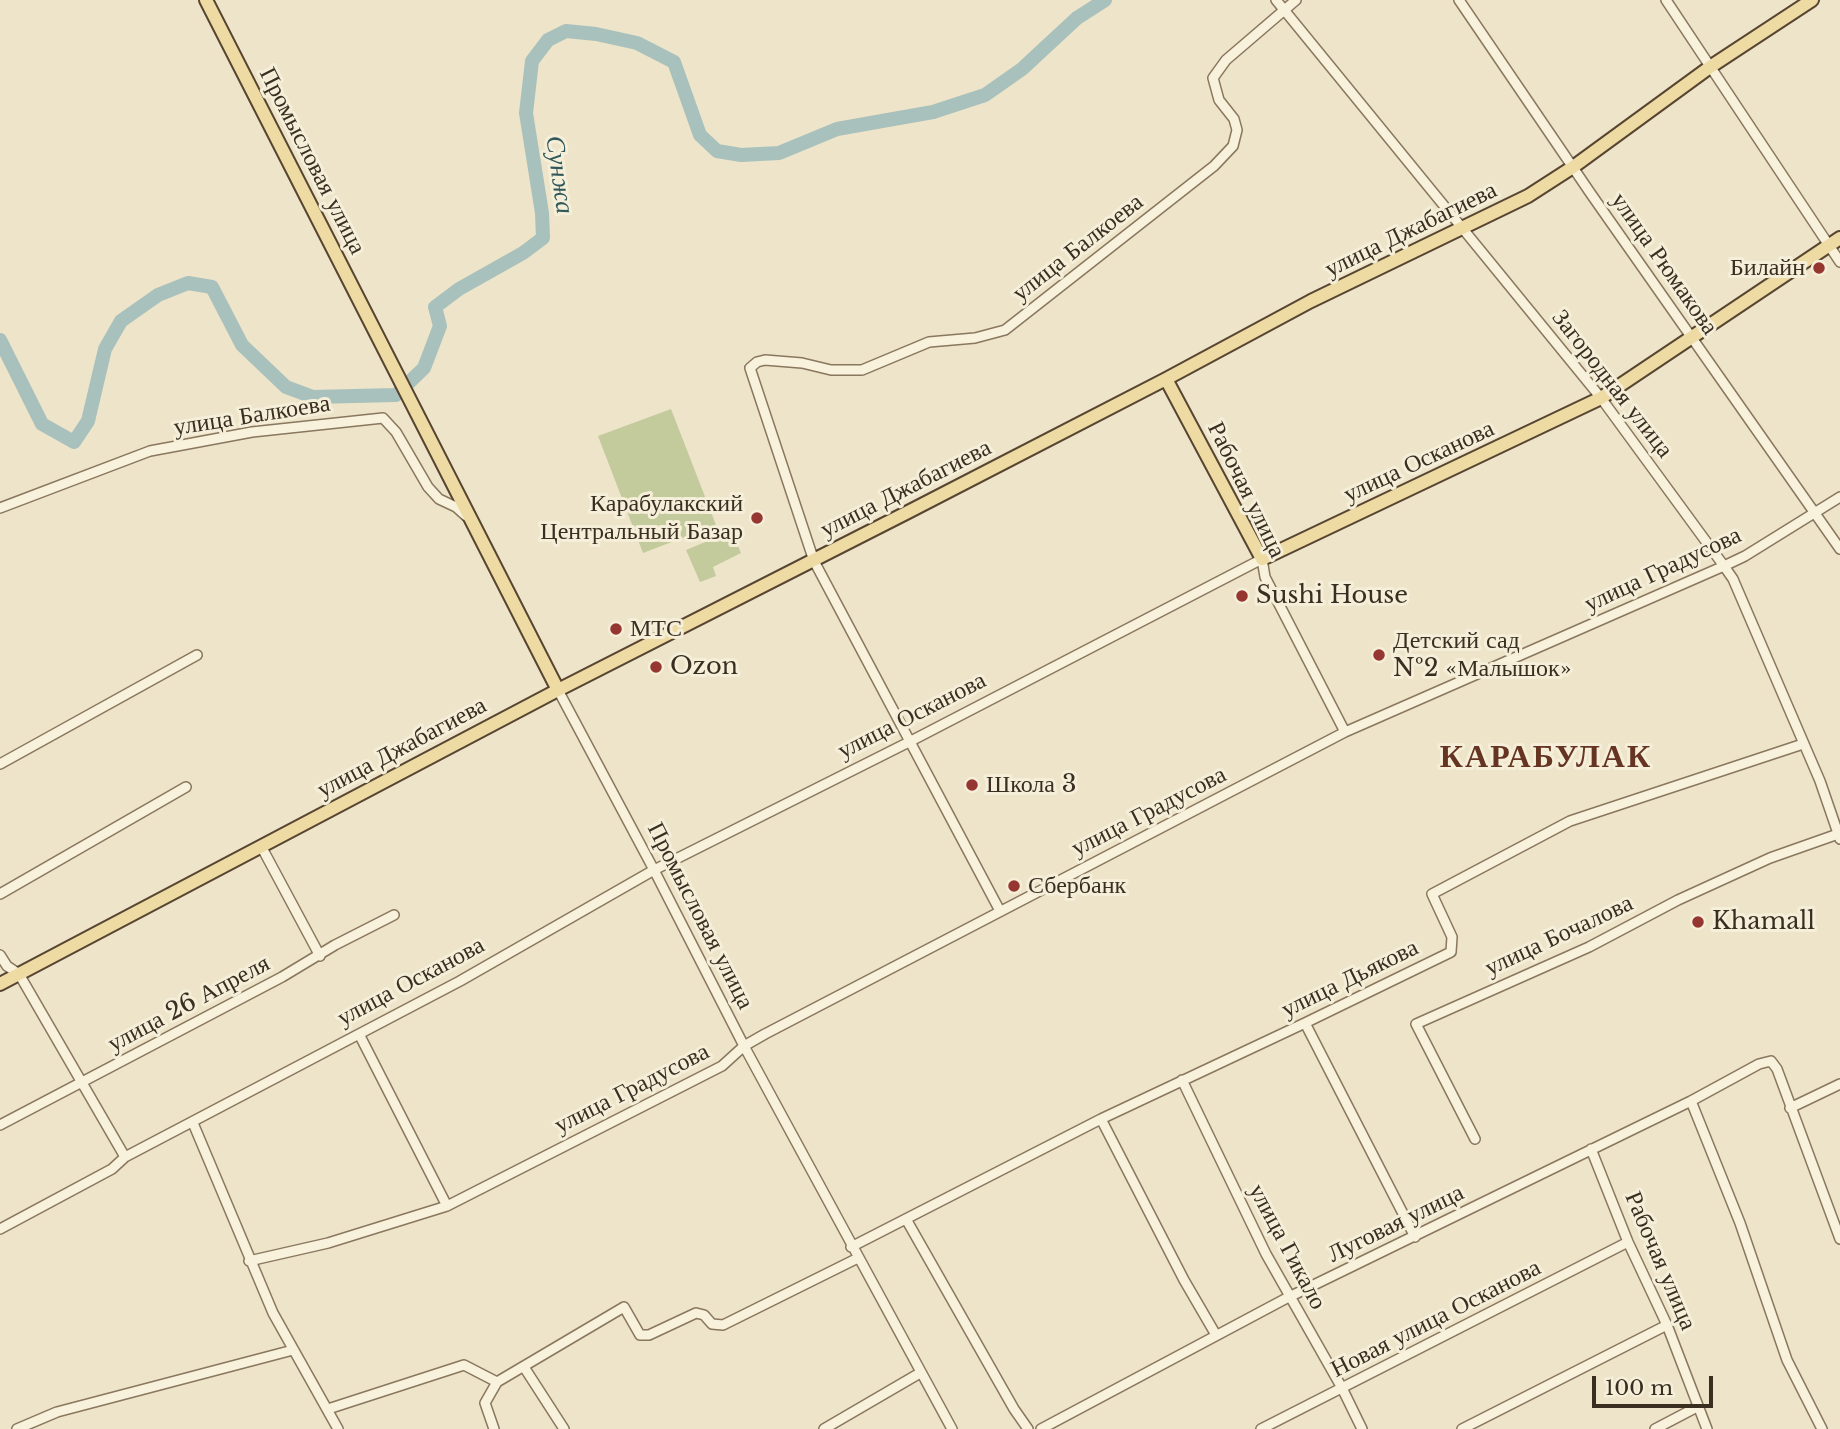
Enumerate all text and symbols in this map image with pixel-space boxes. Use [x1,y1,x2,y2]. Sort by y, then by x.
street label: Промысловая улица [252,63,372,259]
water label: Сунжа [538,134,580,216]
street label: улица Джабагиева [1320,176,1502,284]
street label: улица Рюмакова [1604,187,1724,341]
street label: улица Балкоева [1007,188,1149,308]
place label: Билайн [1730,254,1805,282]
marker: Билайн [1811,260,1827,276]
street label: Загородная улица [1545,304,1679,464]
street label: улица Балкоева [172,389,332,443]
street label: улица Осканова [1339,415,1499,509]
street label: Рабочая улица [1201,417,1291,563]
street label: улица Джабагиева [816,434,996,544]
place label: Карабулакский Центральный Базар [540,490,743,546]
marker: Карабулакский Центральный Базар [749,510,765,526]
street label: улица Градусова [1580,521,1746,619]
place label: Sushi House [1256,582,1408,610]
marker: Sushi House [1234,588,1250,604]
place label: МТС [630,615,682,643]
marker: МТС [608,621,624,637]
place label: Детский сад №2 «Малышок» [1393,627,1571,683]
marker: Детский сад №2 «Малышок» [1371,647,1387,663]
place label: Ozon [670,653,738,681]
marker: Ozon [648,659,664,675]
street label: улица Осканова [833,666,991,766]
street label: улица Джабагиева [312,691,492,805]
district label: КАРАБУЛАК [1441,739,1651,777]
street label: улица Градусова [1067,761,1231,863]
place label: Школа 3 [986,771,1077,799]
marker: Школа 3 [964,777,980,793]
street label: Промысловая улица [640,818,760,1014]
place label: Сбербанк [1028,872,1126,900]
marker: Сбербанк [1006,878,1022,894]
street label: улица Бочалова [1480,889,1638,983]
place label: Khamall [1712,908,1815,936]
marker: Khamall [1690,914,1706,930]
street label: улица Осканова [332,931,490,1033]
street label: улица Дьякова [1277,933,1423,1025]
street label: улица 26 Апреля [103,949,275,1059]
street label: улица Градусова [550,1038,714,1140]
street label: улица Гикало [1242,1179,1332,1315]
street label: Луговая улица [1323,1179,1469,1269]
street label: Рабочая улица [1618,1187,1702,1335]
street label: Новая улица Осканова [1326,1254,1546,1384]
scale bar [1595,1362,1716,1406]
text: 100 m [1605,1375,1673,1401]

